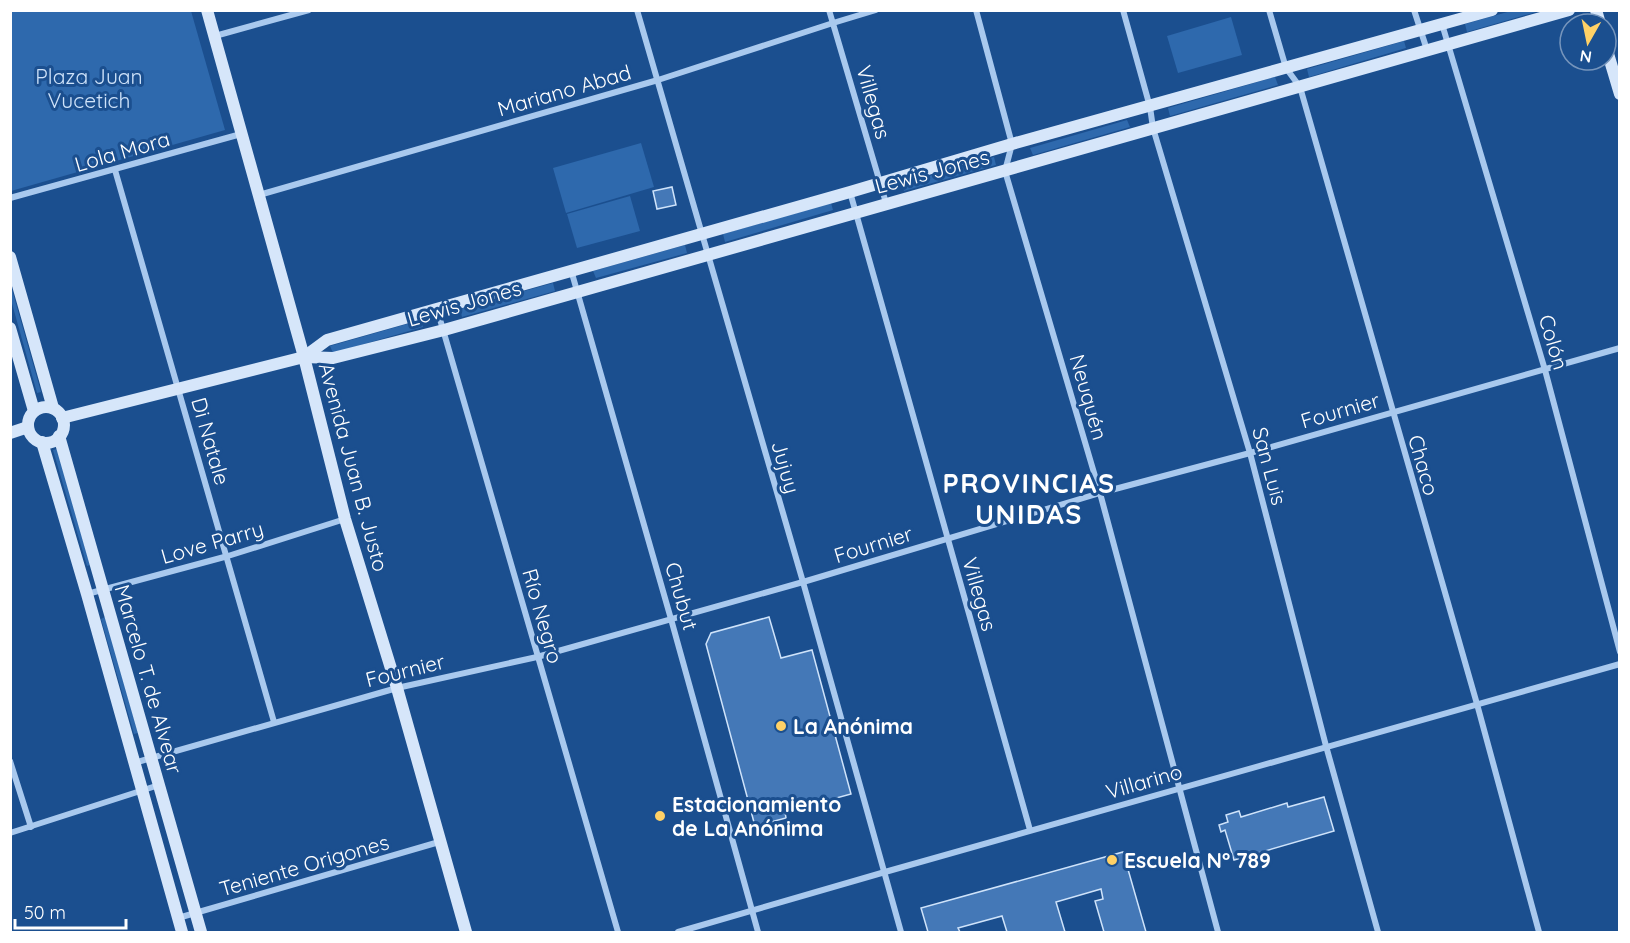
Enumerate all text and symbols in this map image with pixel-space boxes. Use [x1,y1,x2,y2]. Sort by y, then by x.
north arrow [1558,12,1618,72]
text: N [1578,46,1593,68]
street label: Mariano Abad [494,59,634,121]
street label: Villegas [851,62,897,142]
park label: Plaza Juan Vucetich [35,63,143,113]
street label: Lola Mora [71,125,173,177]
street label: Lewis Jones [872,143,992,199]
street label: Lewis Jones [404,274,524,332]
street label: Colón [1534,311,1574,373]
street label: Neuquén [1064,351,1114,443]
street label: Avenida Juan B. Justo [314,360,394,574]
street label: Fournier [1298,386,1382,434]
street label: Di Natale [186,394,236,488]
street label: San Luis [1247,424,1293,508]
street label: Chaco [1403,432,1445,498]
street label: Jujuy [766,438,806,496]
district label: PROVINCIAS UNIDAS [942,466,1116,531]
street label: Love Parry [158,515,266,569]
street label: Fournier [831,520,915,568]
street label: Villegas [957,554,1003,634]
street label: Chubut [660,559,704,633]
street label: Río Negro [517,566,569,666]
street label: Marcelo T. de Alvear [110,581,188,777]
street label: Fournier [363,648,447,692]
place label: La Anónima [793,713,913,739]
marker: La Anónima [774,719,788,733]
street label: Villarino [1103,758,1185,804]
place label: Estacionamiento de La Anónima [672,791,841,841]
marker: Estacionamiento de La Anónima [653,809,667,823]
street label: Teniente Origones [216,828,392,902]
place label: Escuela N° 789 [1124,847,1271,873]
marker: Escuela N° 789 [1105,853,1119,867]
scale bar [15,892,126,930]
text: 50 m [24,901,66,924]

